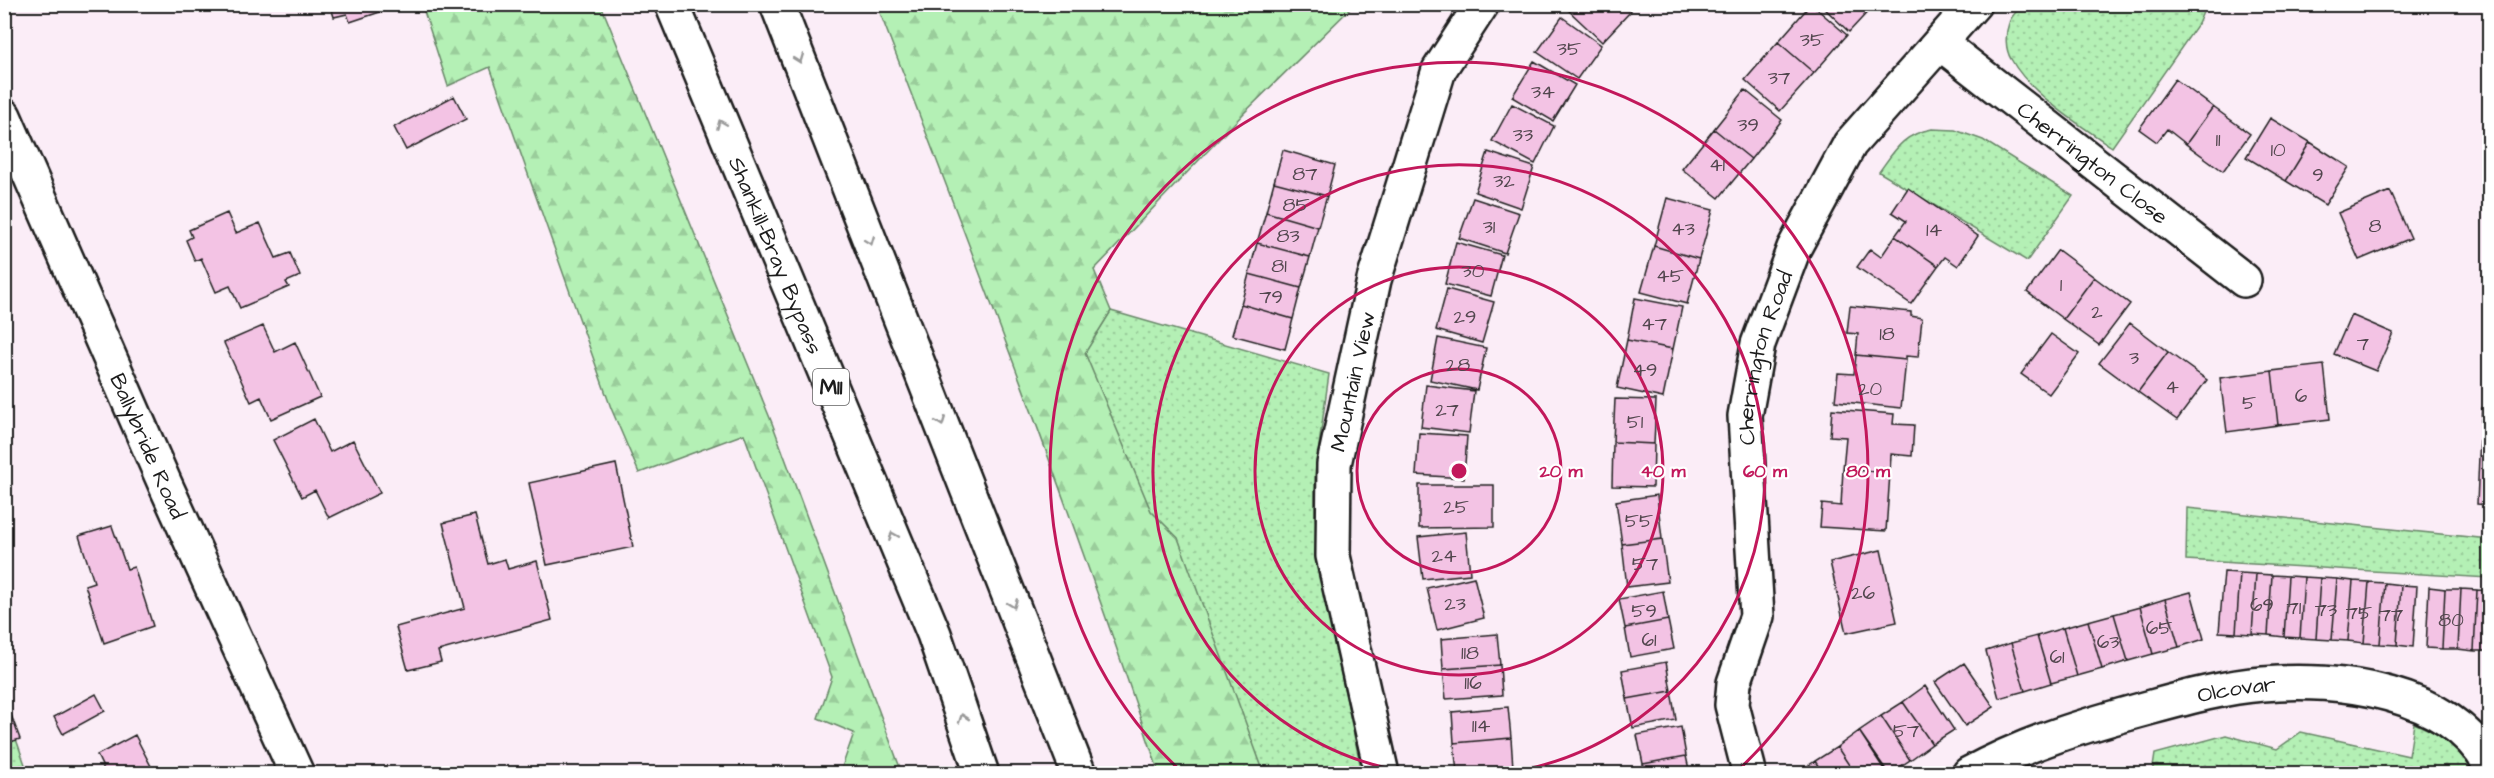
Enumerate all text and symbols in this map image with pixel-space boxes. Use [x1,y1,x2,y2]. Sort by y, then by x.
house number: 35 [1800,26,1824,54]
house number: 35 [1557,35,1581,63]
one-way arrow [791,53,804,64]
house number: 37 [1768,64,1790,92]
house number: 34 [1531,78,1555,106]
street label: Cherrington Close [2010,95,2174,232]
house number: 39 [1737,111,1759,139]
one-way arrow [717,119,729,130]
house number: 33 [1513,121,1533,149]
house number: 11 [2215,126,2221,154]
house number: 10 [2270,136,2286,164]
house number: 41 [1709,151,1726,179]
street label: Shankill-Bray Bypass [720,152,830,359]
house number: 87 [1292,160,1318,188]
house number: 9 [2312,161,2324,189]
house number: 32 [1493,167,1515,195]
house number: 85 [1282,191,1310,219]
house number: 8 [2369,212,2382,240]
house number: 31 [1483,213,1496,241]
house number: 43 [1671,215,1695,243]
house number: 14 [1926,216,1942,244]
house number: 83 [1276,222,1300,250]
one-way arrow [863,234,875,245]
house number: 81 [1271,252,1287,280]
house number: 30 [1462,257,1485,285]
house number: 45 [1656,262,1684,290]
street label: Cherrington Road [1731,267,1801,446]
house number: 1 [2060,271,2063,299]
house number: 79 [1259,283,1283,311]
house number: 2 [2091,298,2103,326]
house number: 29 [1454,303,1476,331]
street label: Mountain View [1323,309,1384,455]
house number: 47 [1641,310,1667,338]
house number: 18 [1879,320,1895,348]
house number: 7 [2357,330,2369,358]
house number: 3 [2129,344,2139,372]
house number: 28 [1446,351,1470,379]
house number: 49 [1633,356,1658,384]
street label: Ballybride Road [101,369,193,524]
road number: M11 [813,369,849,405]
house number: 4 [2165,373,2179,401]
house number: 20 [1858,375,1882,403]
house number: 6 [2295,382,2308,410]
house number: 5 [2242,389,2256,417]
house number: 27 [1435,396,1459,424]
house number: 51 [1627,408,1644,436]
one-way arrow [934,416,946,427]
text: 20 m [1539,459,1583,484]
text: 40 m [1641,459,1686,484]
text: 60 m [1743,459,1788,484]
text: 80 m [1846,459,1891,484]
centre of rings [1449,461,1469,481]
house number: 25 [1443,493,1469,521]
house number: 55 [1625,507,1653,535]
one-way arrow [889,532,901,543]
house number: 24 [1431,542,1457,570]
house number: 57 [1632,550,1658,578]
house number: 26 [1851,579,1875,607]
house number: 23 [1444,590,1466,618]
house number: 69 [2250,591,2274,619]
house number: 71 [2287,594,2302,622]
house number: 73 [2315,596,2337,624]
house number: 59 [1631,597,1657,625]
one-way arrow [1005,598,1018,608]
house number: 75 [2346,599,2372,627]
house number: 77 [2379,601,2403,629]
house number: 80 [2438,606,2464,634]
house number: 65 [2146,614,2172,642]
house number: 61 [1641,626,1657,654]
house number: 63 [2097,628,2119,656]
house number: 118 [1461,639,1479,667]
house number: 61 [2049,643,2065,671]
house number: 116 [1464,669,1482,697]
street label: Olcovar [2194,669,2277,712]
house number: 114 [1472,712,1491,740]
one-way arrow [958,713,971,724]
house number: 57 [1893,717,1919,745]

